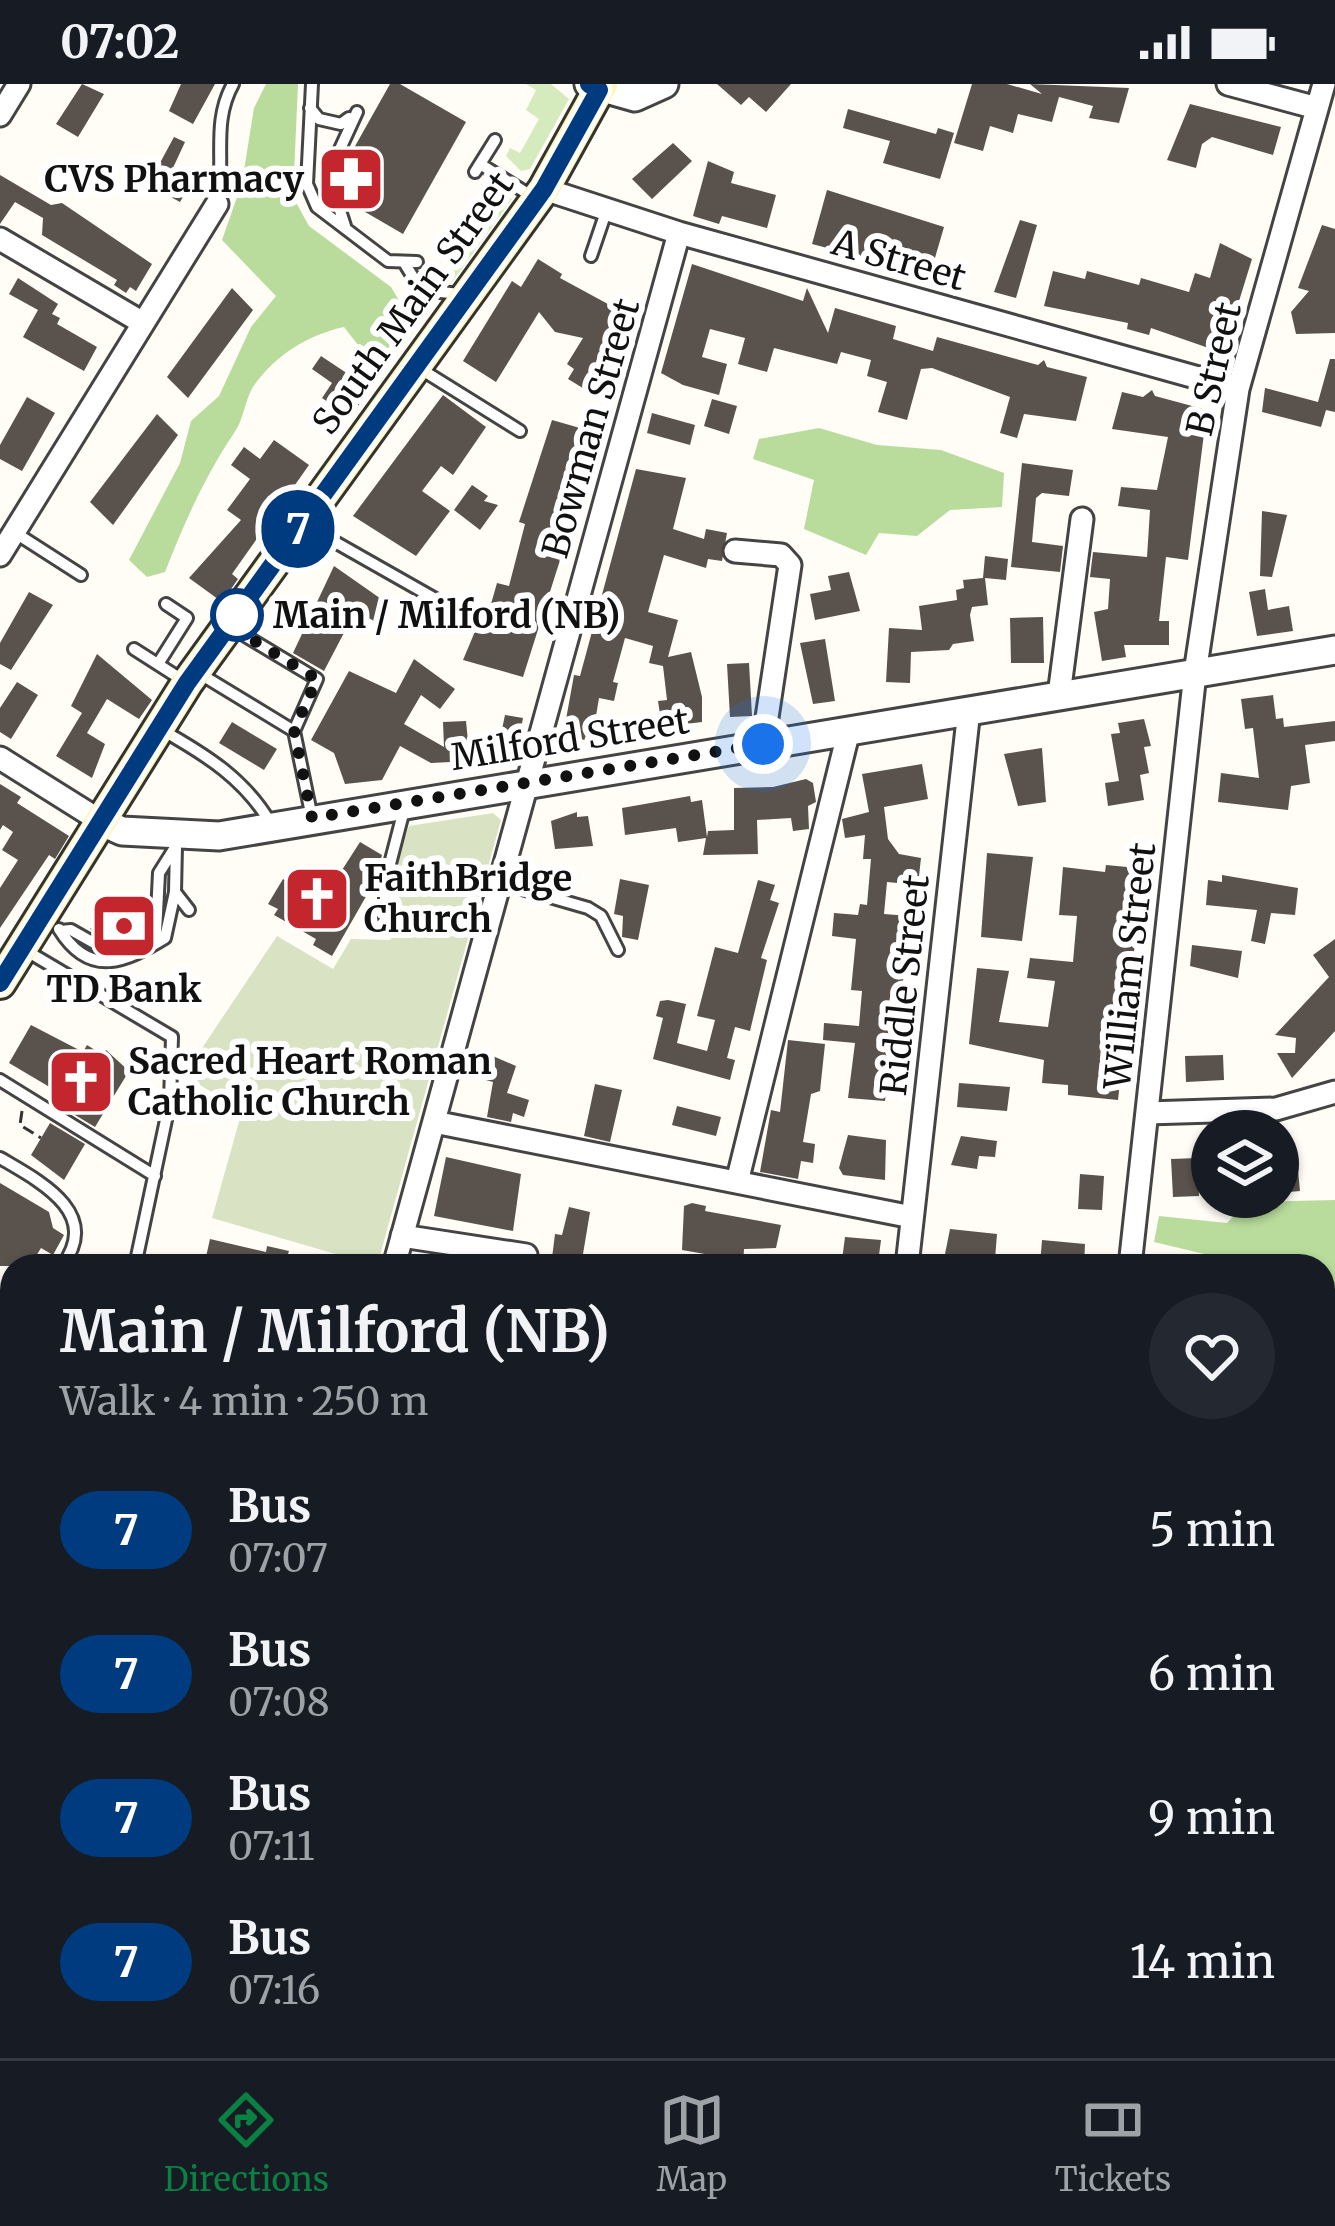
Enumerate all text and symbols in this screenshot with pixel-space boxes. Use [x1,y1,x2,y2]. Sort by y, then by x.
text: 07:02 [60,14,180,70]
pharmacy icon: CVS Pharmacy [316,144,386,214]
place label: CVS Pharmacy [45,157,305,202]
street label: South Main Street [303,163,523,443]
street label: A Street [826,219,971,300]
street label: Bowman Street [533,293,649,563]
street label: B Street [1177,298,1251,440]
line badge: 7 [259,490,337,568]
text: 7 [285,503,311,555]
marker: Main / Milford (NB) [212,590,262,640]
place label: Main / Milford (NB) [273,593,620,638]
street label: Milford Street [448,698,692,780]
your location [733,714,793,774]
street label: William Street [1095,840,1165,1093]
place label: FaithBridge Church [364,856,572,942]
church icon: FaithBridge Church [282,864,352,934]
street label: Riddle Street [871,872,939,1098]
bank icon: TD Bank [89,891,159,961]
place label: TD Bank [46,967,202,1012]
place label: Sacred Heart Roman Catholic Church [128,1039,492,1125]
church icon: Sacred Heart Roman Catholic Church [46,1047,116,1117]
map controls [1191,1110,1299,1218]
button: layers [1191,1110,1299,1218]
button: heart [1149,1293,1275,1419]
text: Main / Milford (NB) [60,1296,610,1368]
text: Walk · 4 min · 250 m [60,1377,429,1426]
text: Bus [228,1478,311,1534]
text: 5 min [1149,1502,1275,1558]
text: 7 [113,1504,139,1556]
text: 07:07 [228,1534,328,1583]
text: Bus [228,1622,311,1678]
text: 6 min [1148,1646,1275,1702]
text: 7 [113,1648,139,1700]
text: 07:08 [228,1678,330,1727]
text: Bus [228,1766,311,1822]
text: 9 min [1148,1790,1275,1846]
text: 7 [113,1792,139,1844]
text: 07:11 [228,1822,315,1871]
text: Bus [228,1910,311,1966]
text: 14 min [1130,1934,1275,1990]
text: 7 [113,1936,139,1988]
text: 07:16 [228,1966,320,2015]
tab: Directions [164,2087,329,2200]
tab: Map [657,2087,727,2200]
tab: Tickets [1055,2087,1171,2200]

